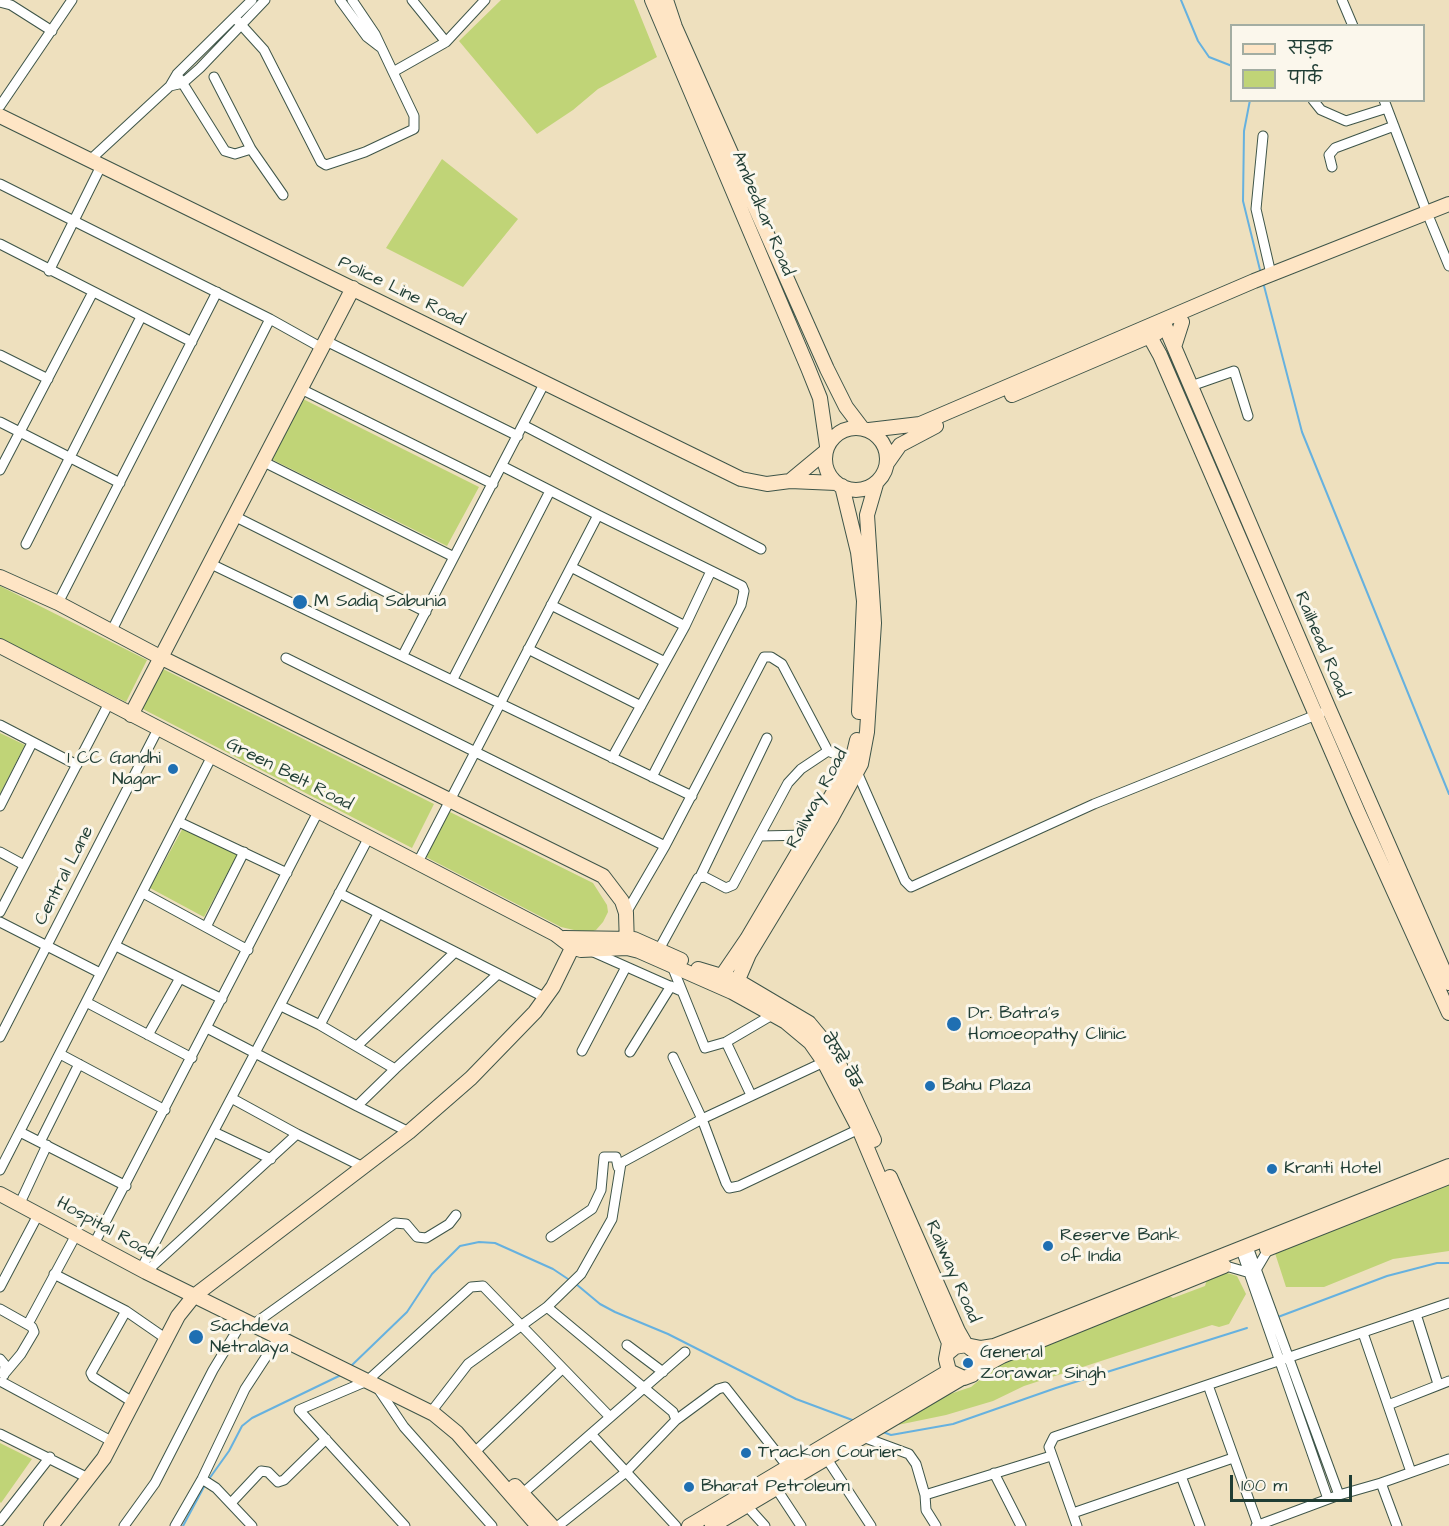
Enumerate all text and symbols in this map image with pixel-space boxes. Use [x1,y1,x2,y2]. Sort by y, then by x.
legend [1230,24,1425,102]
text: सड़क [1288,36,1332,61]
text: पार्क [1288,66,1322,91]
street label: Ambedkar Road [726,148,798,280]
street label: Police Line Road [334,252,468,332]
street label: Railhead Road [1289,589,1353,701]
place label: M Sadiq Sabunia [314,591,446,613]
marker: M Sadiq Sabunia [291,593,309,611]
street label: Green Belt Road [222,734,356,816]
street label: Railway Road [783,746,853,852]
place label: 1 CC Gandhi Nagar [67,748,161,790]
marker: 1 CC Gandhi Nagar [166,762,180,776]
street label: Central Lane [31,823,99,929]
place label: Dr. Batra's Homoeopathy Clinic [968,1003,1127,1046]
marker: Dr. Batra's Homoeopathy Clinic [945,1015,963,1033]
street label: ਰੇਲਵੇ ਰੋਡ [816,1029,866,1093]
place label: Bahu Plaza [942,1075,1031,1097]
marker: Bahu Plaza [923,1079,937,1093]
place label: Kranti Hotel [1284,1158,1381,1180]
marker: Kranti Hotel [1265,1162,1279,1176]
street label: Hospital Road [52,1193,160,1265]
street label: Railway Road [920,1218,984,1326]
place label: Reserve Bank of India [1060,1225,1180,1268]
marker: Reserve Bank of India [1041,1239,1055,1253]
place label: Sachdeva Netralaya [210,1316,288,1358]
marker: Sachdeva Netralaya [187,1328,205,1346]
place label: General Zorawar Singh [980,1342,1106,1384]
marker: General Zorawar Singh [961,1356,975,1370]
place label: Trackon Courier [758,1442,901,1464]
marker: Trackon Courier [739,1446,753,1460]
scale bar [1233,1463,1354,1501]
text: 100 m [1241,1473,1287,1498]
place label: Bharat Petroleum [701,1476,850,1498]
marker: Bharat Petroleum [682,1480,696,1494]

